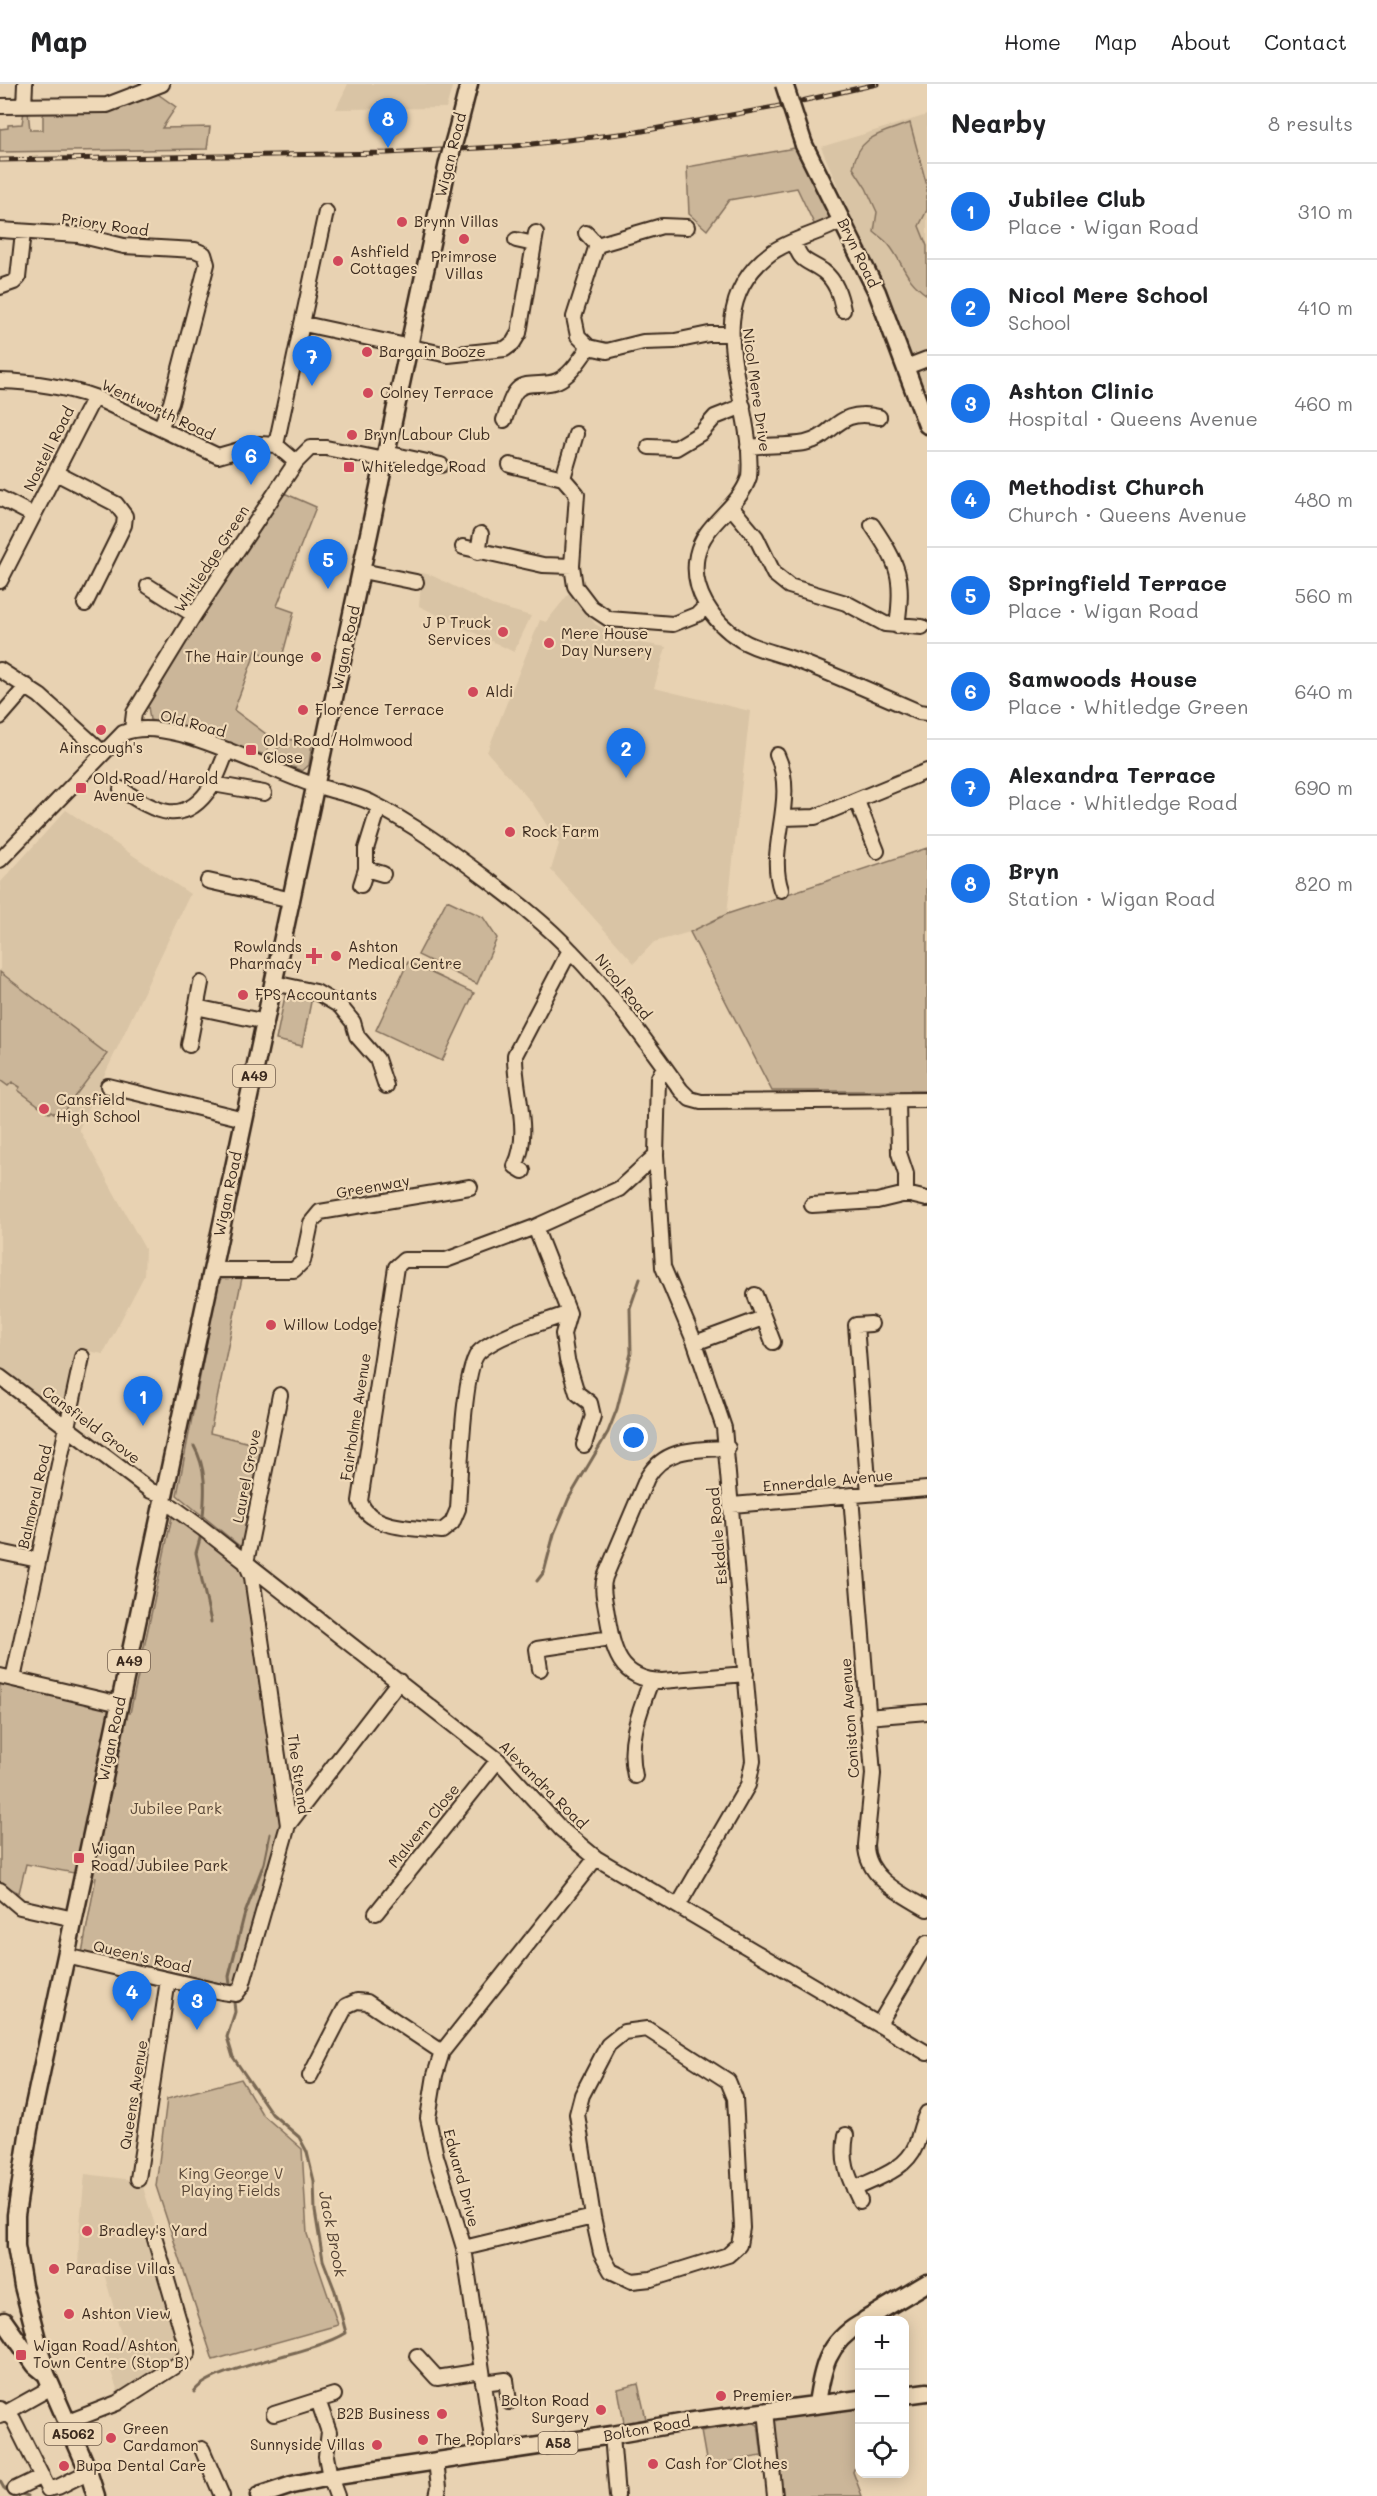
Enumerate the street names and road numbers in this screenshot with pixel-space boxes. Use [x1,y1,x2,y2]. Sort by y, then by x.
street label: Wigan Road [430,110,470,199]
street label: Priory Road [60,208,150,240]
street label: Bryn Road [833,214,884,291]
street label: Nicol Mere Drive [738,327,776,453]
street label: Wentworth Road [99,374,218,444]
street label: Nostell Road [18,403,78,494]
street label: Whitledge Green [169,501,253,616]
street label: Wigan Road [326,604,364,692]
street label: Old Road [158,705,228,741]
street label: Nicol Road [591,949,657,1023]
road number: A49 [233,1065,275,1087]
street label: Wigan Road [208,1150,246,1238]
street label: Greenway [334,1170,411,1202]
street label: Fairholme Avenue [335,1352,375,1482]
street label: Cansfield Grove [38,1381,145,1468]
street label: Laurel Grove [227,1427,265,1525]
street label: Balmoral Road [12,1443,56,1551]
street label: Ennerdale Avenue [762,1464,894,1496]
street label: Eskdale Road [703,1486,731,1586]
road number: A49 [108,1650,150,1672]
street label: Coniston Avenue [835,1657,863,1779]
street label: Wigan Road [92,1695,130,1783]
street label: The Strand [283,1733,315,1815]
street label: Alexandra Road [495,1736,592,1833]
street label: Malvern Close [383,1779,463,1872]
street label: Queen's Road [91,1935,193,1977]
street label: Queens Avenue [114,2039,152,2151]
street label: Edward Drive [439,2127,485,2229]
street label: Bolton Road [602,2411,692,2445]
road number: A5062 [44,2423,101,2445]
road number: A58 [538,2432,578,2454]

